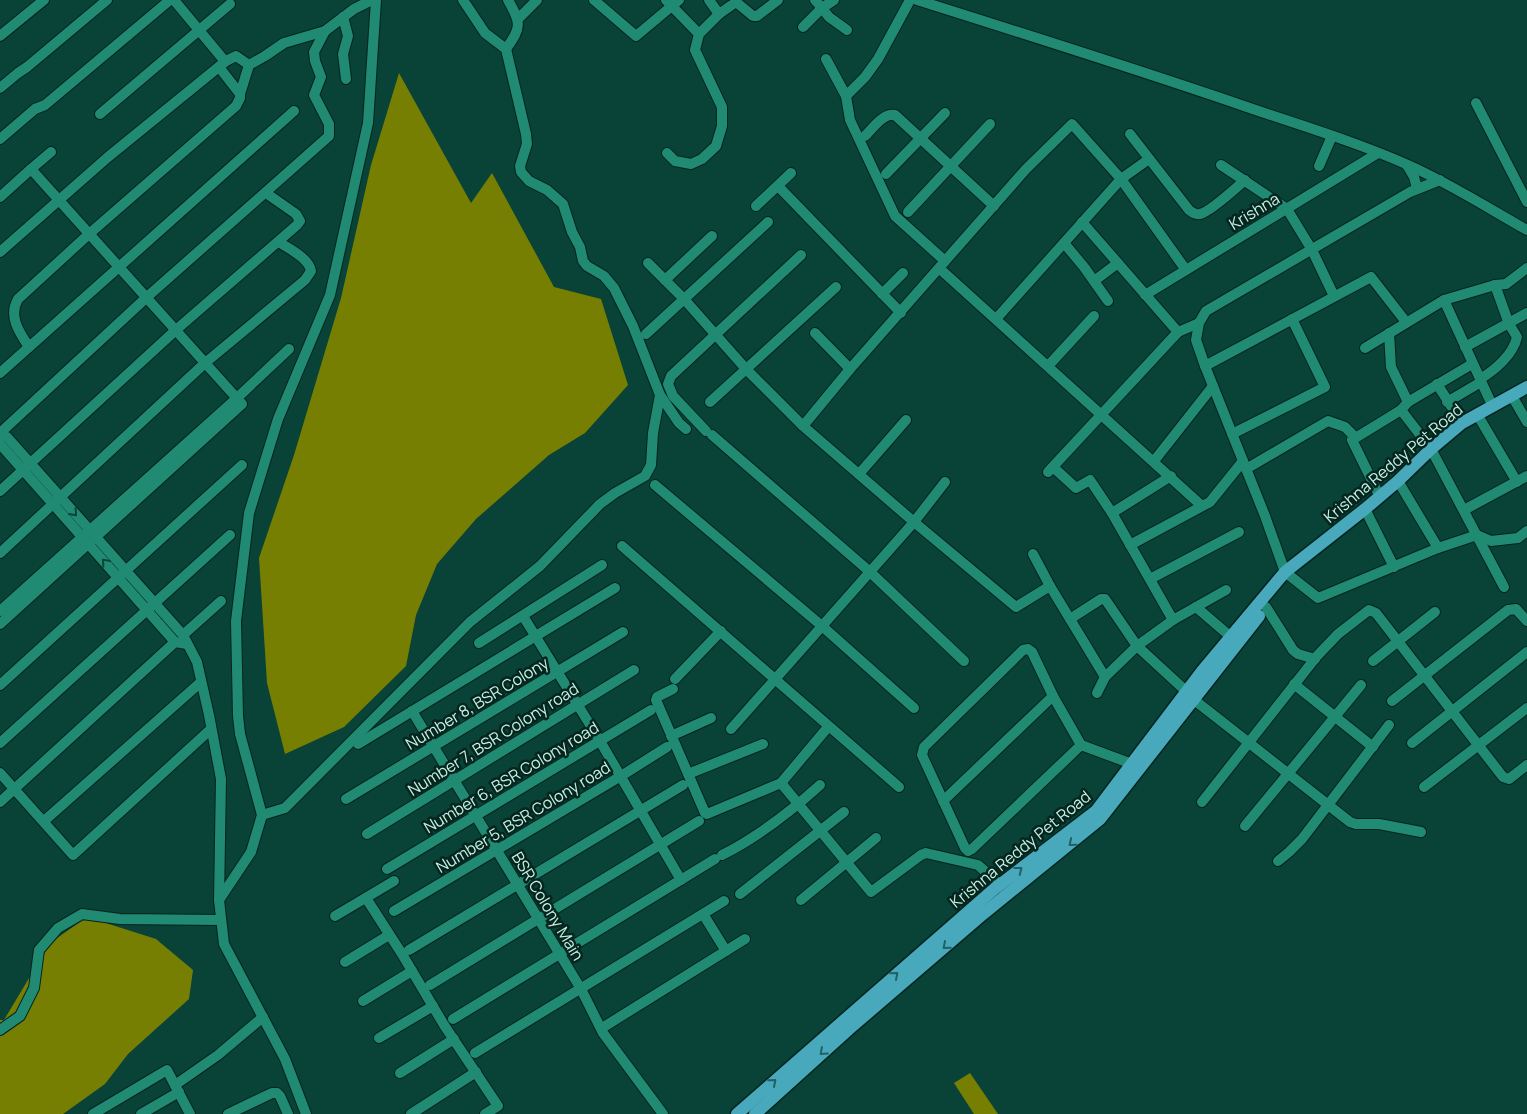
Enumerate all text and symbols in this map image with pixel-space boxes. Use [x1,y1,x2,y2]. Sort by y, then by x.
street label: Krishna [1225,187,1283,235]
street label: Krishna Reddy Pet Road [1319,398,1467,528]
one-way arrow [68,507,77,516]
one-way arrow [102,559,111,568]
street label: Number 8, BSR Colony [401,651,553,754]
street label: Number 7, BSR Colony road [403,677,583,801]
street label: Number 6, BSR Colony road [419,716,603,838]
street label: Number 5, BSR Colony road [432,756,614,878]
street label: Krishna Reddy Pet Road [945,785,1095,913]
one-way arrow [1068,838,1077,847]
street label: BSR Colony Main [507,847,589,965]
one-way arrow [1013,867,1023,876]
one-way arrow [942,940,951,949]
one-way arrow [890,972,899,981]
one-way arrow [819,1047,828,1056]
one-way arrow [767,1079,776,1088]

